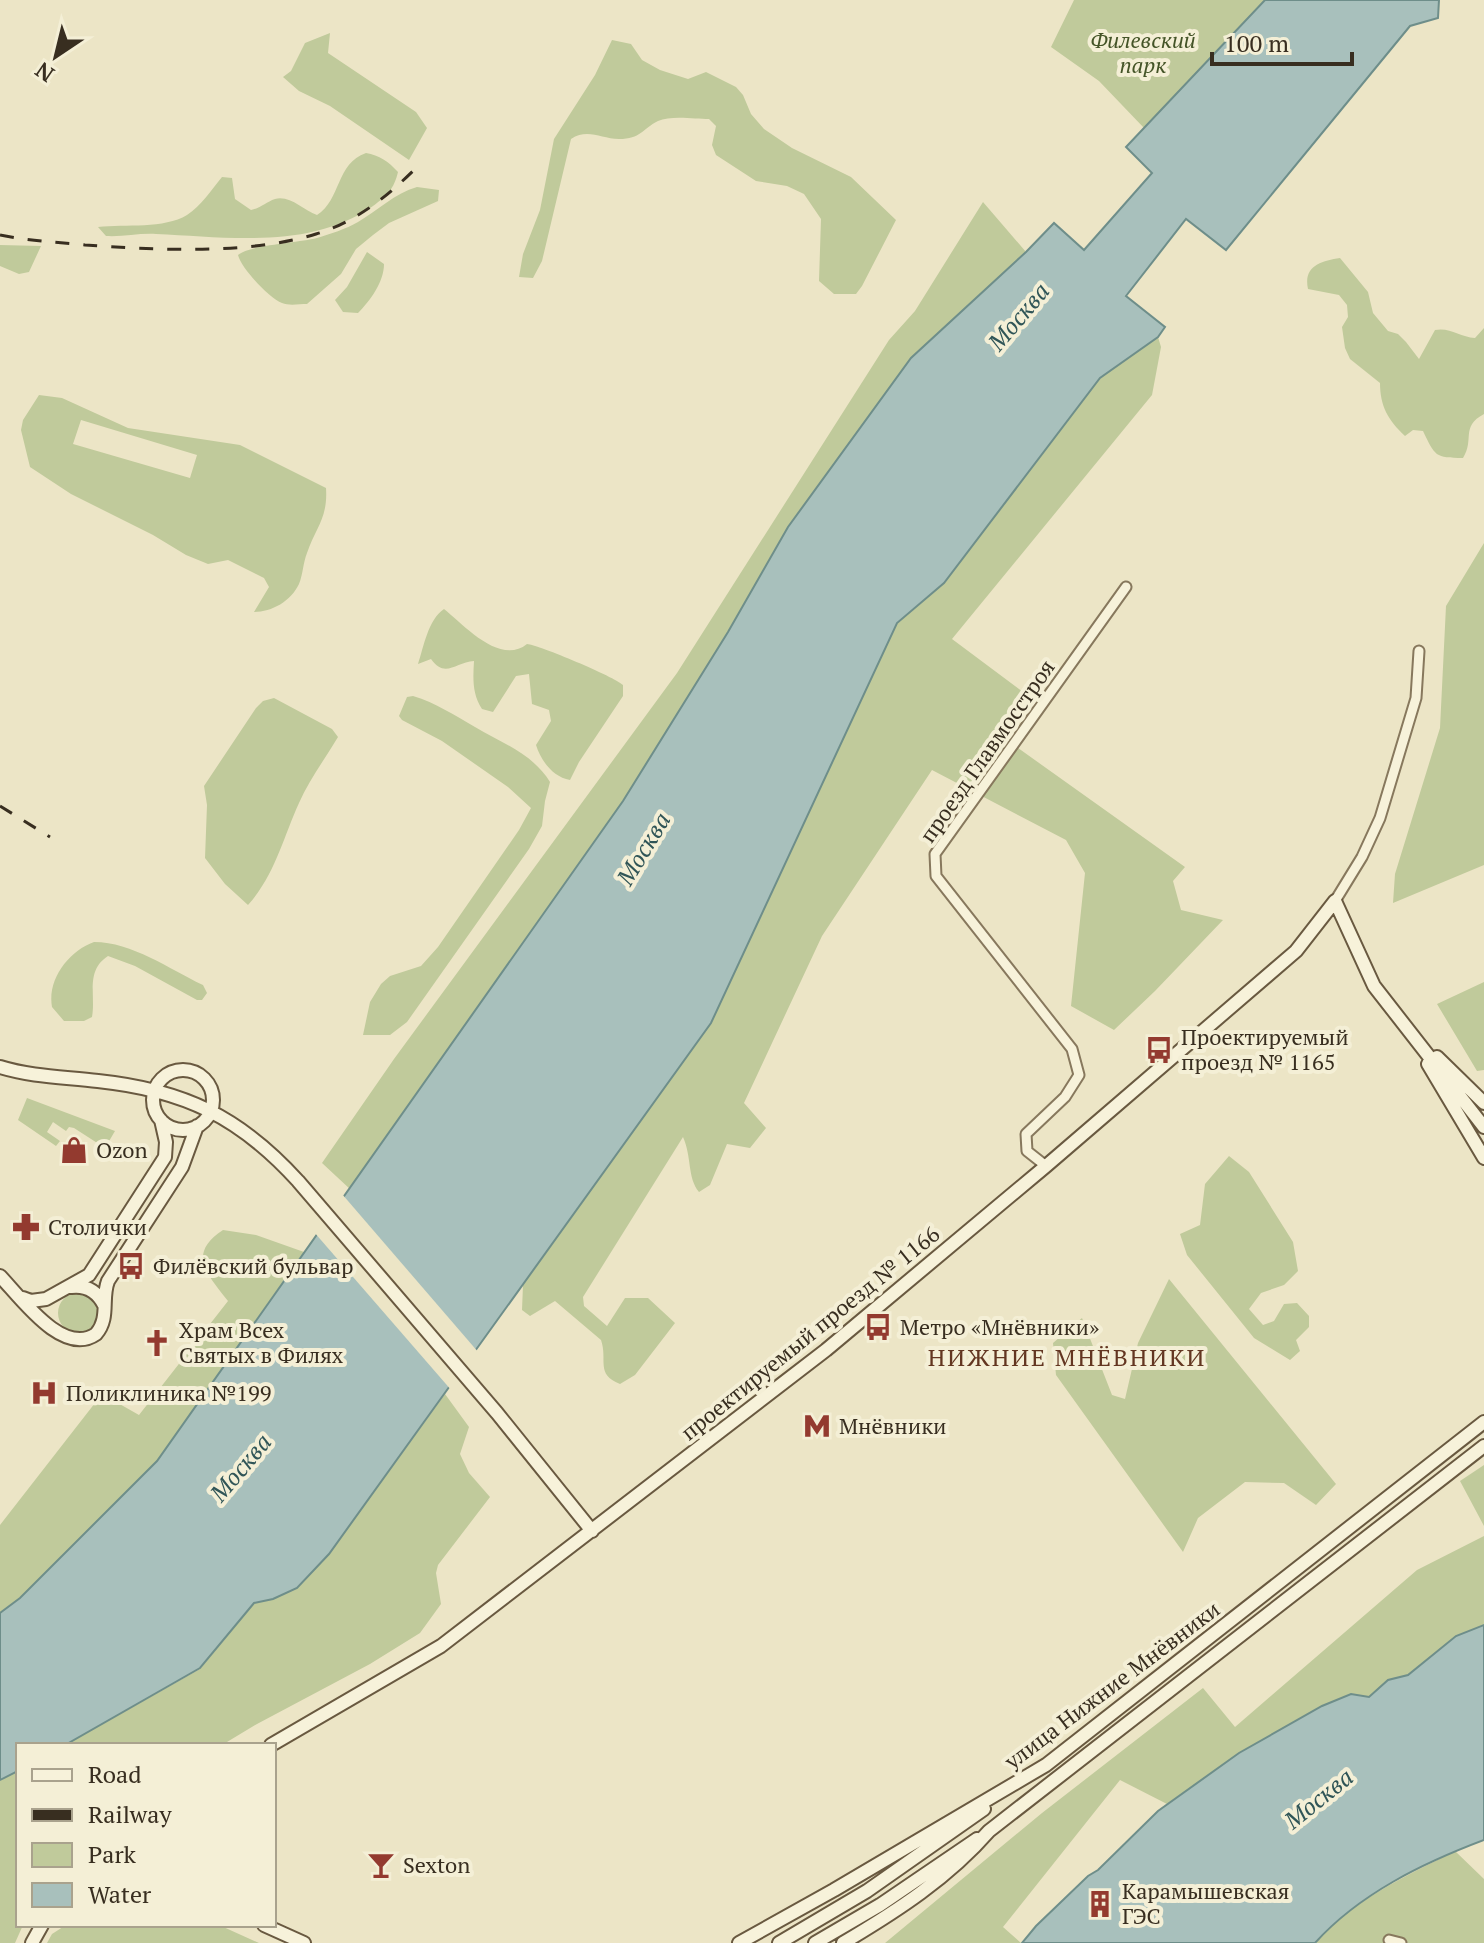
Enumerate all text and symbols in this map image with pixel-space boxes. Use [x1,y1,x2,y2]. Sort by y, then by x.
north arrow [16,16,96,96]
scale bar [1212,16,1352,66]
park label: Филевский парк [1090,25,1196,79]
text: 100 m [1224,27,1289,59]
text: N [29,56,59,89]
water label: Москва [980,276,1056,358]
street label: проезд Главмосстроя [912,654,1061,848]
water label: Москва [608,806,677,892]
place label: Проектируемый проезд № 1165 [1181,1022,1349,1076]
bus stop icon: Проектируемый проезд № 1165 [1144,1035,1174,1065]
shop icon: Ozon [59,1135,89,1165]
place label: Ozon [96,1135,148,1164]
pharmacy icon: Столички [11,1212,41,1242]
place label: Столички [48,1212,147,1241]
street label: проектируемый проезд № 1166 [674,1219,945,1446]
bus stop icon: Филёвский бульвар [116,1251,146,1281]
place label: Филёвский бульвар [153,1251,353,1280]
bus stop icon: Метро «Мнёвники» [863,1312,893,1342]
place label: Метро «Мнёвники» [900,1312,1099,1341]
place label: Храм Всех Святых в Филях [179,1315,344,1369]
church icon: Храм Всех Святых в Филях [142,1328,172,1358]
district label: НИЖНИЕ МНЁВНИКИ [928,1341,1206,1373]
hospital icon: Поликлиника №199 [29,1378,59,1408]
place label: Поликлиника №199 [66,1378,271,1407]
metro station icon: Мнёвники [802,1411,832,1441]
place label: Мнёвники [839,1411,947,1440]
water label: Москва [202,1427,278,1509]
street label: улица Нижние Мнёвники [997,1594,1225,1776]
legend [16,1743,276,1927]
text: Road [88,1758,142,1790]
water label: Москва [1277,1761,1359,1836]
text: Railway [88,1798,172,1830]
text: Park [88,1838,137,1870]
bar icon: Sexton [366,1850,396,1880]
place label: Sexton [403,1850,470,1879]
place label: Карамышевская ГЭС [1122,1876,1289,1930]
text: Water [88,1878,152,1910]
building icon: Карамышевская ГЭС [1085,1889,1115,1919]

